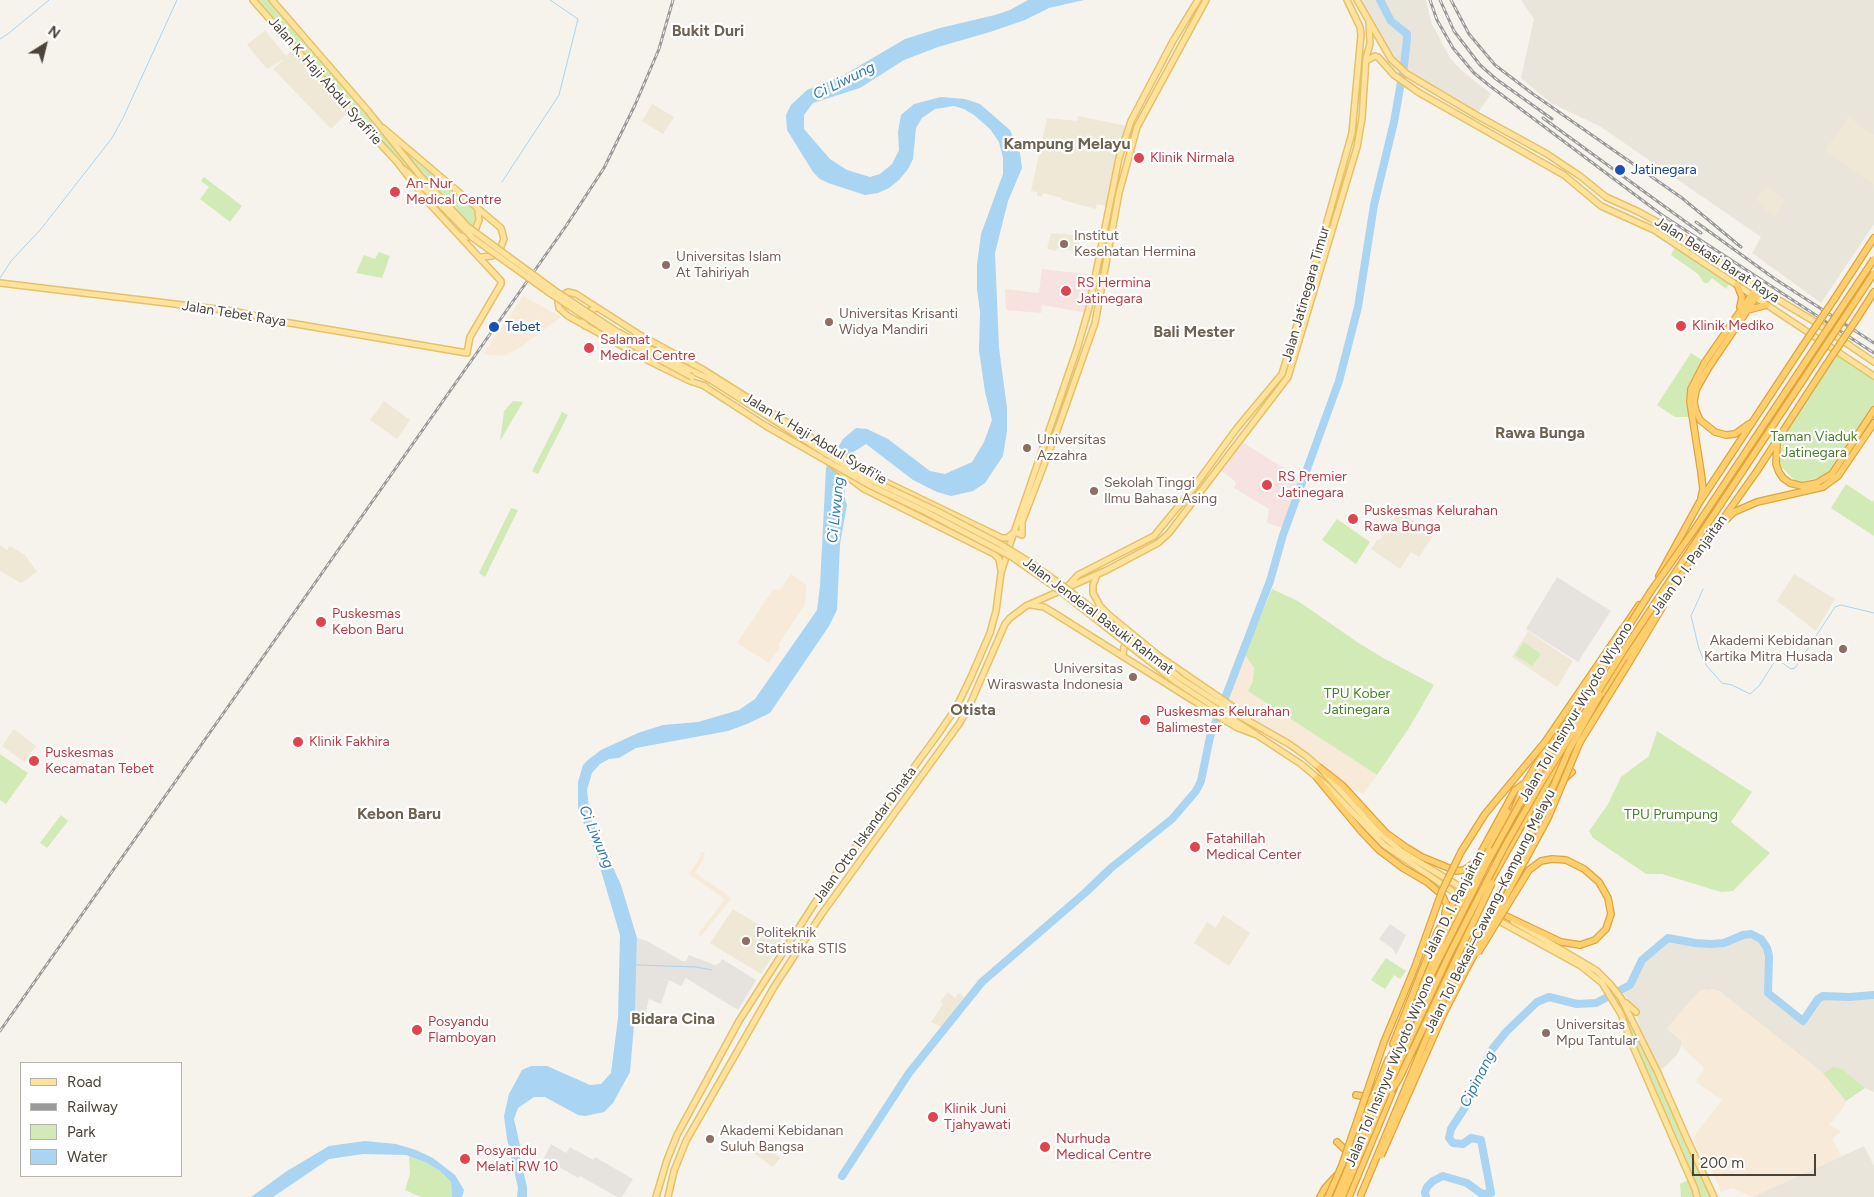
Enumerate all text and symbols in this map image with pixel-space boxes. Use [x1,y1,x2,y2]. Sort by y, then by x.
street label: Jalan K. Haji Abdul Syafi'ie [265,14,385,148]
north arrow [20,20,70,70]
district label: Bukit Duri [672,21,744,41]
text: N [45,22,63,43]
water label: Ci Liwung [810,58,878,104]
district label: Kampung Melayu [1004,134,1130,154]
place label: Klinik Nirmala [1150,150,1234,166]
marker: Klinik Nirmala [1132,151,1146,165]
place label: Jatinegara [1631,162,1697,178]
marker: Jatinegara [1613,163,1627,177]
place label: An-Nur Medical Centre [406,176,501,208]
marker: An-Nur Medical Centre [388,185,402,199]
street label: Jalan Bekasi Barat Raya [1651,213,1783,307]
street label: Jalan Jatinegara Timur [1279,224,1333,364]
place label: Institut Kesehatan Hermina [1074,228,1196,260]
marker: Institut Kesehatan Hermina [1058,238,1070,250]
place label: Universitas Islam At Tahiriyah [676,249,781,282]
marker: Universitas Islam At Tahiriyah [660,259,672,271]
place label: RS Hermina Jatinegara [1077,275,1151,308]
marker: RS Hermina Jatinegara [1059,284,1073,298]
street label: Jalan Tebet Raya [181,297,287,331]
place label: Universitas Krisanti Widya Mandiri [839,306,958,338]
marker: Universitas Krisanti Widya Mandiri [823,316,835,328]
place label: Klinik Mediko [1692,318,1774,334]
place label: Tebet [505,319,541,335]
marker: Klinik Mediko [1674,319,1688,333]
marker: Tebet [487,320,501,334]
district label: Bali Mester [1153,322,1235,342]
place label: Salamat Medical Centre [600,332,695,364]
marker: Salamat Medical Centre [582,341,596,355]
street label: Jalan K. Haji Abdul Syafi'ie [740,390,890,488]
district label: Rawa Bunga [1495,423,1585,443]
park label: Taman Viaduk Jatinegara [1770,429,1858,462]
place label: Universitas Azzahra [1037,432,1106,464]
marker: Universitas Azzahra [1021,442,1033,454]
place label: RS Premier Jatinegara [1278,469,1347,502]
place label: Sekolah Tinggi Ilmu Bahasa Asing [1104,475,1217,508]
water label: Ci Liwung [824,476,848,544]
marker: RS Premier Jatinegara [1260,478,1274,492]
marker: Sekolah Tinggi Ilmu Bahasa Asing [1088,485,1100,497]
place label: Puskesmas Kelurahan Rawa Bunga [1364,503,1498,536]
marker: Puskesmas Kelurahan Rawa Bunga [1346,512,1360,526]
street label: Jalan D. I. Panjaitan [1647,512,1731,618]
street label: Jalan Jenderal Basuki Rahmat [1019,554,1177,678]
place label: Puskesmas Kebon Baru [332,606,404,638]
marker: Puskesmas Kebon Baru [314,615,328,629]
street label: Jalan Tol Insinyur Wiyoto Wiyono [1516,619,1636,805]
place label: Akademi Kebidanan Kartika Mitra Husada [1704,633,1833,666]
marker: Akademi Kebidanan Kartika Mitra Husada [1837,643,1849,655]
place label: Universitas Wiraswasta Indonesia [987,661,1123,694]
marker: Universitas Wiraswasta Indonesia [1127,671,1139,683]
park label: TPU Kober Jatinegara [1324,686,1390,719]
district label: Otista [950,700,996,720]
place label: Puskesmas Kelurahan Balimester [1156,704,1290,736]
marker: Puskesmas Kelurahan Balimester [1138,713,1152,727]
place label: Klinik Fakhira [309,734,390,750]
marker: Klinik Fakhira [291,735,305,749]
place label: Puskesmas Kecamatan Tebet [45,745,154,778]
marker: Puskesmas Kecamatan Tebet [27,754,41,768]
street label: Jalan Otto Iskandar Dinata [810,764,920,906]
street label: Jalan Tol Bekasi–Cawang–Kampung Melayu [1421,786,1559,1036]
water label: Ci Liwung [575,803,617,871]
district label: Kebon Baru [357,804,441,824]
park label: TPU Prumpung [1624,807,1718,823]
place label: Fatahillah Medical Center [1206,831,1301,864]
marker: Fatahillah Medical Center [1188,840,1202,854]
street label: Jalan D. I. Panjaitan [1419,848,1489,962]
place label: Politeknik Statistika STIS [756,925,847,958]
marker: Politeknik Statistika STIS [740,935,752,947]
street label: Jalan Tol Insinyur Wiyoto Wiyono [1342,973,1438,1169]
district label: Bidara Cina [631,1009,715,1029]
place label: Posyandu Flamboyan [428,1014,496,1046]
place label: Universitas Mpu Tantular [1556,1017,1637,1050]
marker: Posyandu Flamboyan [410,1023,424,1037]
marker: Universitas Mpu Tantular [1540,1027,1552,1039]
water label: Cipinang [1456,1048,1500,1110]
legend [20,1062,182,1177]
text: Road [67,1073,102,1091]
text: Railway [67,1098,118,1116]
place label: Klinik Juni Tjahyawati [944,1101,1011,1134]
marker: Klinik Juni Tjahyawati [926,1110,940,1124]
text: Park [67,1123,96,1141]
place label: Akademi Kebidanan Suluh Bangsa [720,1123,843,1156]
place label: Nurhuda Medical Centre [1056,1131,1151,1164]
marker: Akademi Kebidanan Suluh Bangsa [704,1133,716,1145]
marker: Nurhuda Medical Centre [1038,1140,1052,1154]
place label: Posyandu Melati RW 10 [476,1143,558,1176]
scale bar [1694,1144,1818,1176]
text: Water [67,1148,107,1166]
marker: Posyandu Melati RW 10 [458,1152,472,1166]
text: 200 m [1700,1154,1744,1172]

